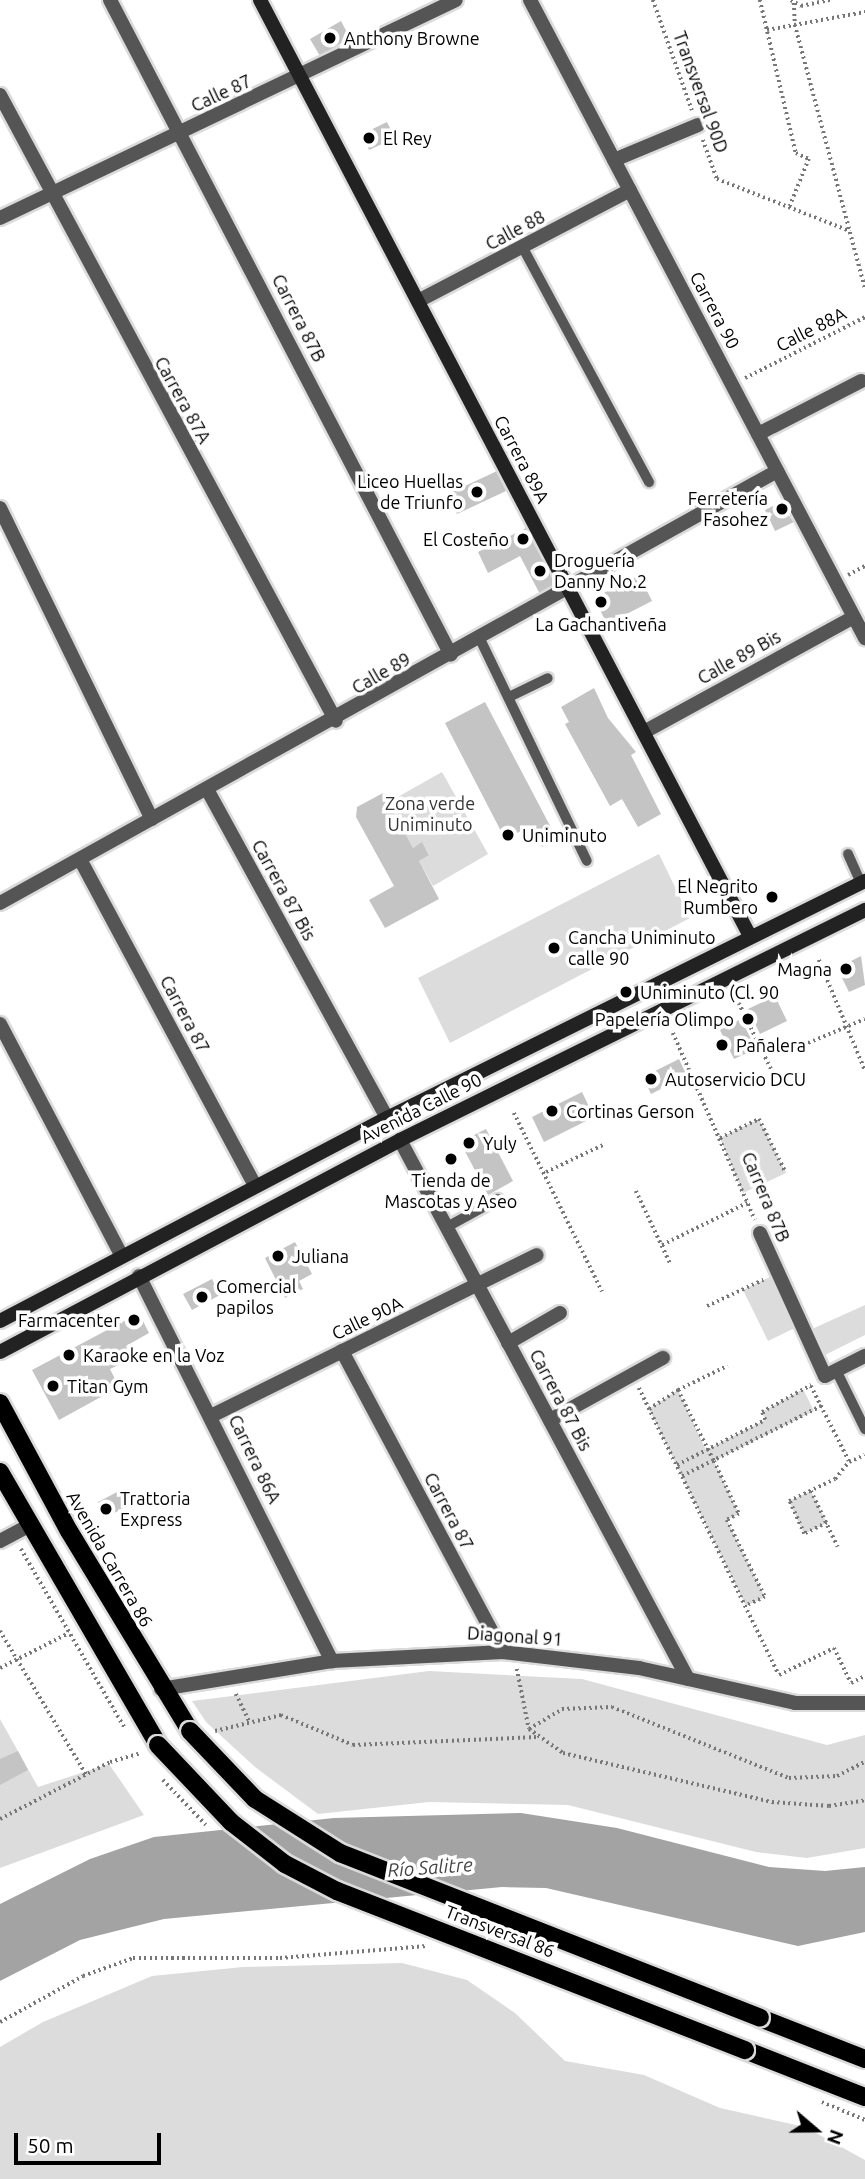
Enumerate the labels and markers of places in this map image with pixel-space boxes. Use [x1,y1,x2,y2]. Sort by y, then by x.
place label: Anthony Browne [344,27,480,49]
marker: Anthony Browne [322,30,338,46]
place label: El Rey [383,127,432,149]
marker: El Rey [361,130,377,146]
place label: Liceo Huellas de Triunfo [357,471,463,514]
marker: Liceo Huellas de Triunfo [469,484,485,500]
place label: Ferretería Fasohez [688,488,768,530]
marker: Ferretería Fasohez [774,501,790,517]
place label: El Costeño [423,528,509,550]
marker: El Costeño [515,531,531,547]
place label: Droguería Danny No.2 [554,550,647,592]
marker: Droguería Danny No.2 [532,563,548,579]
marker: La Gachantiveña [593,594,609,610]
place label: La Gachantiveña [535,613,667,635]
place label: Uniminuto [522,824,607,846]
marker: Uniminuto [500,827,516,843]
place label: El Negrito Rumbero [677,876,758,918]
marker: El Negrito Rumbero [764,889,780,905]
place label: Cancha Uniminuto calle 90 [568,927,716,970]
marker: Cancha Uniminuto calle 90 [546,940,562,956]
place label: Magna [777,958,832,980]
marker: Magna [838,961,854,977]
place label: Uniminuto (Cl. 90 [640,981,779,1003]
marker: Uniminuto (Cl. 90 [618,984,634,1000]
place label: Papelería Olimpo [595,1008,734,1030]
marker: Papelería Olimpo [740,1011,756,1027]
place label: Pañalera [736,1034,806,1056]
marker: Pañalera [714,1037,730,1053]
place label: Autoservicio DCU [665,1068,806,1090]
marker: Autoservicio DCU [643,1071,659,1087]
place label: Cortinas Gerson [566,1100,695,1122]
marker: Cortinas Gerson [544,1103,560,1119]
place label: Yuly [483,1132,517,1154]
marker: Yuly [461,1135,477,1151]
marker: Tienda de Mascotas y Aseo [443,1151,459,1167]
place label: Tienda de Mascotas y Aseo [385,1170,517,1212]
place label: Juliana [292,1245,349,1267]
marker: Juliana [270,1248,286,1264]
place label: Comercial papilos [216,1276,297,1318]
marker: Comercial papilos [194,1289,210,1305]
place label: Farmacenter [18,1309,120,1331]
marker: Farmacenter [126,1312,142,1328]
place label: Karaoke en la Voz [83,1344,225,1366]
marker: Karaoke en la Voz [61,1347,77,1363]
place label: Titan Gym [67,1375,148,1397]
marker: Titan Gym [45,1378,61,1394]
place label: Trattoria Express [120,1488,191,1530]
marker: Trattoria Express [98,1501,114,1517]

